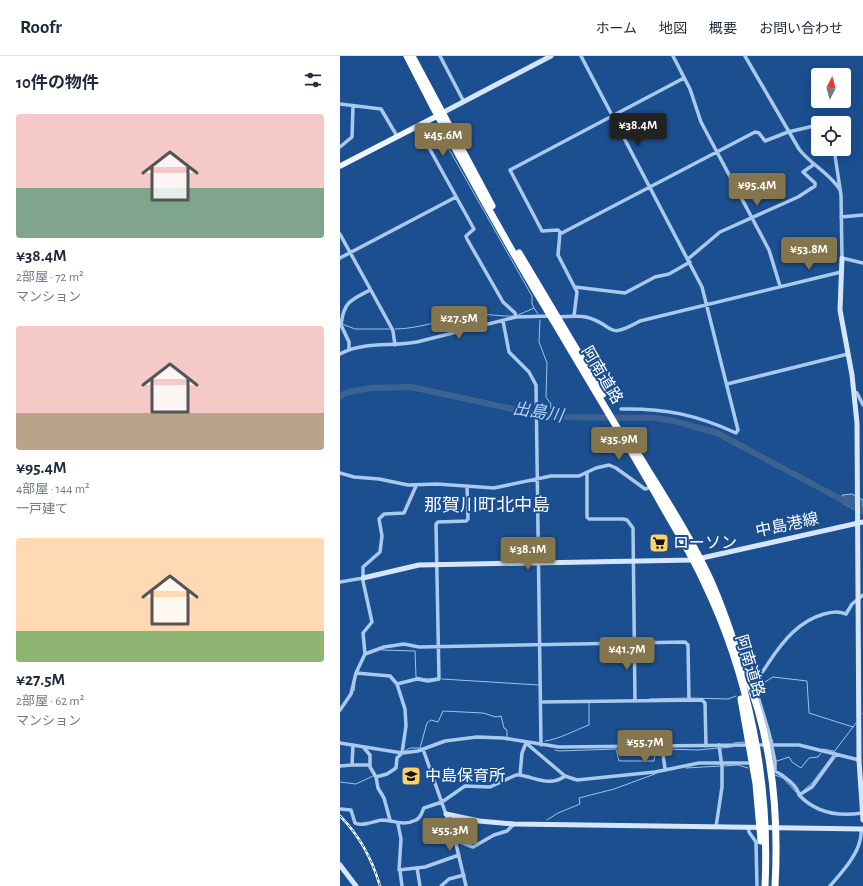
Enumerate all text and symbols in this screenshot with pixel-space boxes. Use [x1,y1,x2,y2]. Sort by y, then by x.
text: Roofr [20,18,62,37]
text: ホーム [595,22,637,36]
text: 地図 [659,22,687,36]
text: 概要 [709,22,737,36]
text: お問い合わせ [759,22,843,36]
north arrow [811,68,851,108]
map controls [811,68,851,156]
icon: filters [302,69,324,91]
text: 10件の物件 [16,74,99,91]
pin: ¥38.4M [605,113,671,147]
button: locate [811,116,851,156]
text: ¥38.4M [619,119,657,132]
pin: ¥45.6M [410,123,476,157]
text: ¥45.6M [424,129,462,142]
icon: home [134,140,206,212]
pin: ¥95.4M [724,173,790,207]
text: ¥95.4M [738,179,776,192]
pin: ¥53.8M [776,237,842,271]
text: ¥53.8M [790,243,828,256]
text: ¥38.4M [16,247,67,264]
text: 2部屋 · 72 m² [16,271,84,284]
text: マンション [16,291,81,304]
pin: ¥27.5M [426,306,492,340]
text: ¥27.5M [440,312,478,325]
street label: 阿南道路 [579,343,626,407]
icon: home [134,352,206,424]
water label: 出島川 [511,399,567,425]
pin: ¥35.9M [586,427,652,461]
text: ¥35.9M [600,433,638,446]
text: ¥95.4M [16,459,67,476]
text: 4部屋 · 144 m² [16,483,90,496]
district label: 那賀川町北中島 [424,495,550,515]
text: 一戸建て [16,503,68,516]
street label: 中島港線 [754,510,820,539]
supermarket icon: ローソン [648,532,670,554]
place label: ローソン [673,535,737,551]
pin: ¥38.1M [495,537,561,571]
text: ¥38.1M [510,543,546,556]
icon: home [134,564,206,636]
street label: 阿南道路 [733,633,768,699]
pin: ¥41.7M [594,637,660,671]
text: ¥41.7M [608,643,646,656]
text: ¥27.5M [16,671,65,688]
text: 2部屋 · 62 m² [16,695,84,708]
text: マンション [16,715,81,728]
pin: ¥55.7M [612,730,678,764]
text: ¥55.7M [626,736,664,749]
school or university icon: 中島保育所 [400,765,422,787]
place label: 中島保育所 [425,767,505,784]
pin: ¥55.3M [417,818,483,852]
text: ¥55.3M [431,824,469,837]

